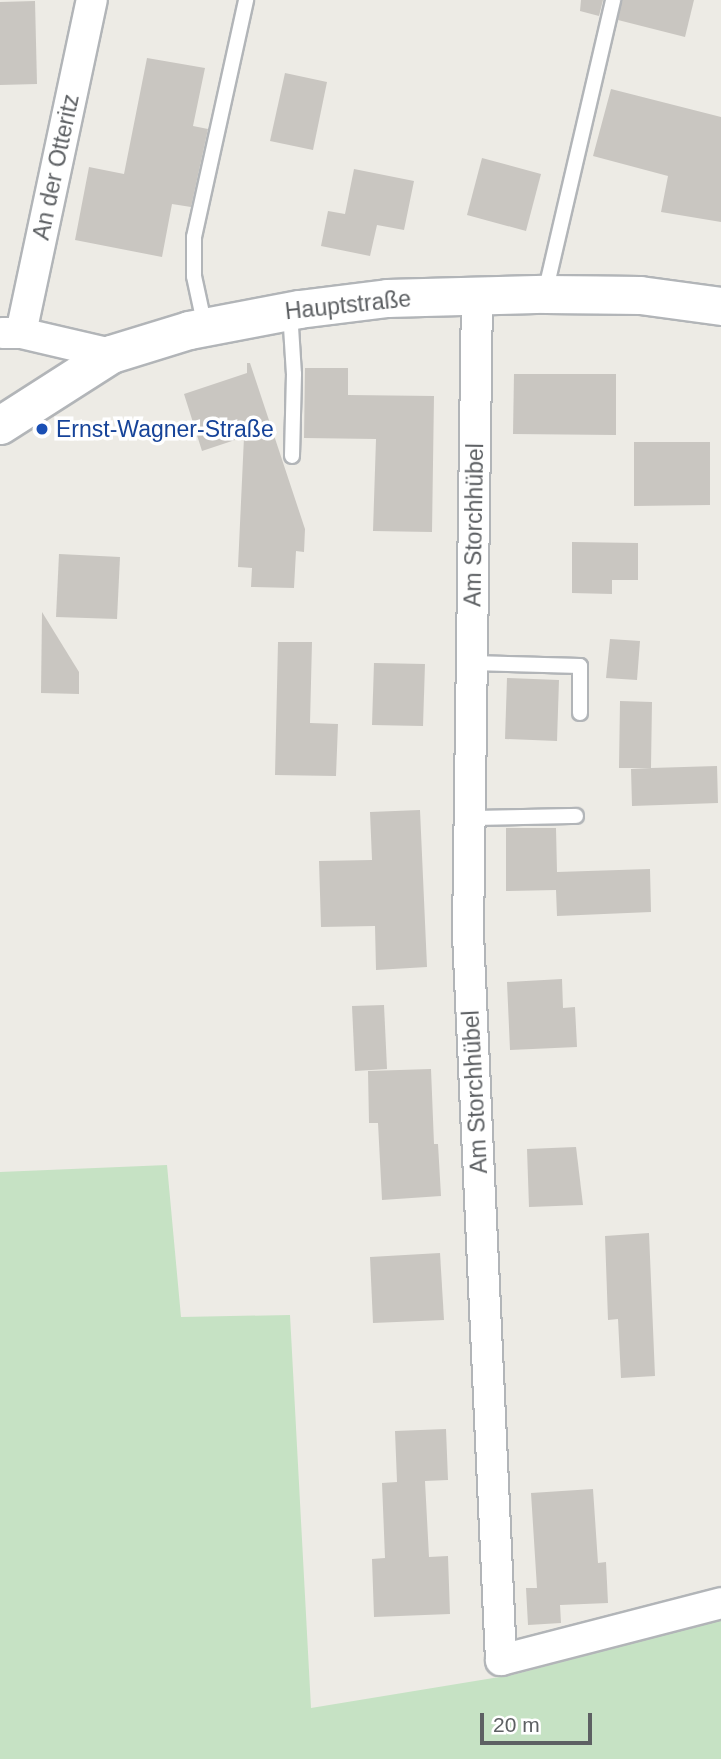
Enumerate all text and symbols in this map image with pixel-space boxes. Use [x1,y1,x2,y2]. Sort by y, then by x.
street label: An der Otteritz [27,92,85,242]
street label: Hauptstraße [284,285,412,325]
place label: Ernst-Wagner-Straße [56,415,274,443]
marker: Ernst-Wagner-Straße [34,421,50,437]
street label: Am Storchhübel [459,443,489,607]
street label: Am Storchhübel [457,1010,493,1174]
scale bar [483,1700,595,1744]
text: 20 m [493,1713,540,1736]

